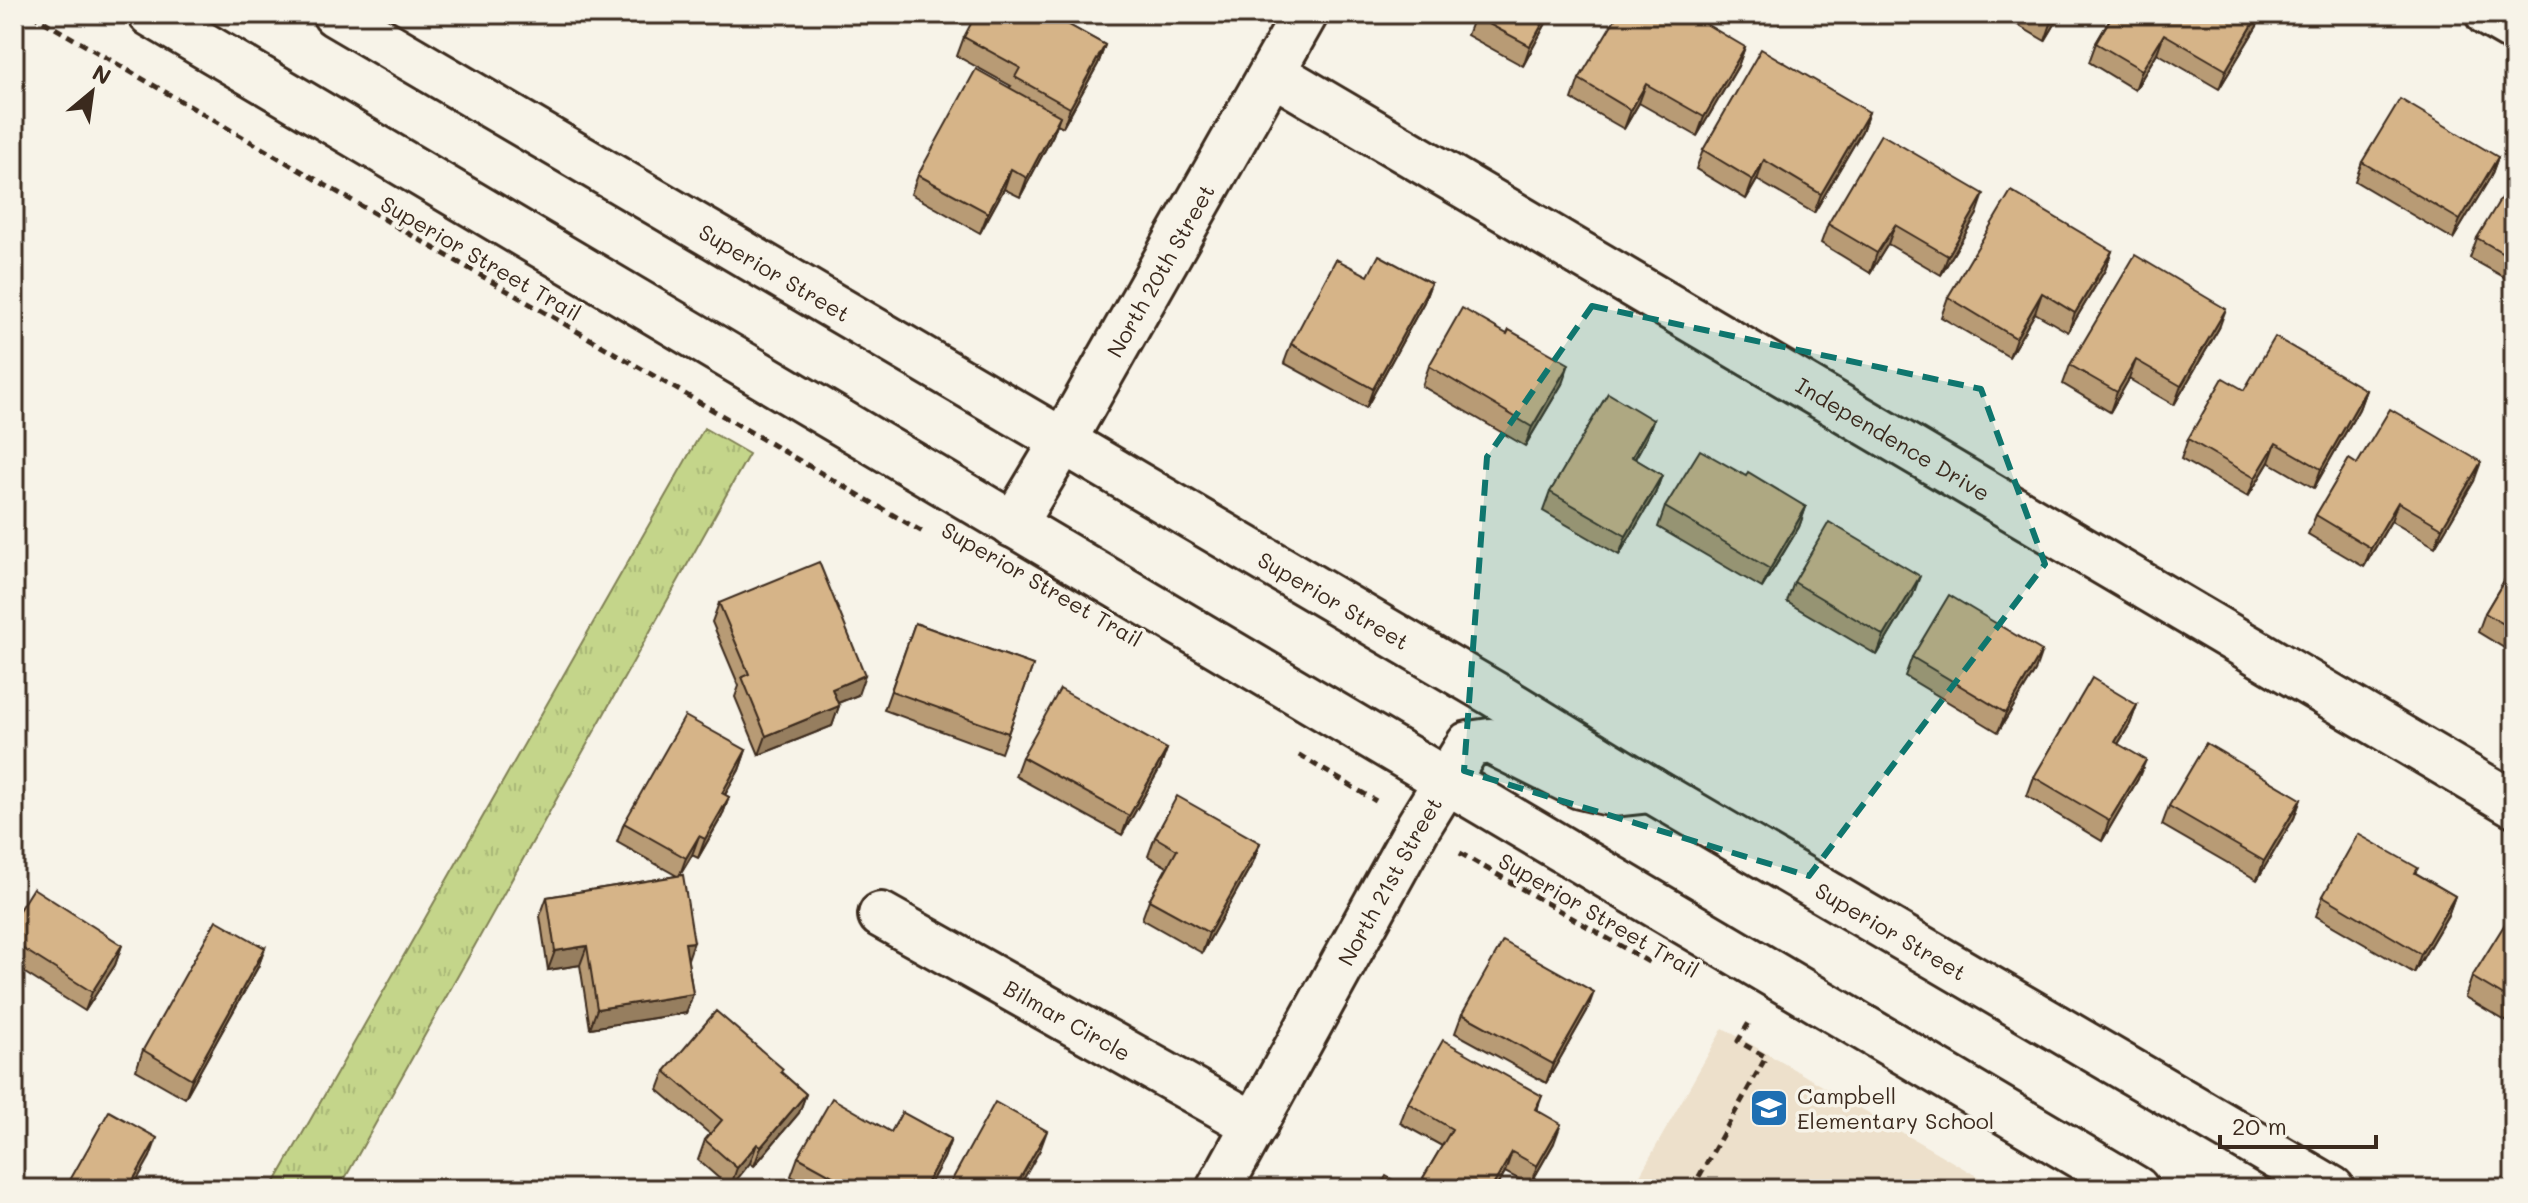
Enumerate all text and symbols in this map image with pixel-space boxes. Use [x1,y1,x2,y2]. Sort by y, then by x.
north arrow [52,52,132,132]
text: N [88,57,116,91]
street label: North 20th Street [1099,179,1220,362]
street label: Superior Street Trail [376,189,586,327]
street label: Superior Street [694,216,856,328]
street label: Independence Drive [1791,370,1996,507]
street label: Superior Street Trail [937,515,1147,653]
street label: Superior Street [1253,544,1415,656]
street label: North 21st Street [1330,791,1448,970]
street label: Superior Street Trail [1494,846,1704,984]
street label: Superior Street [1810,875,1972,986]
street label: Bilmar Circle [999,973,1136,1067]
place label: Campbell Elementary School [1797,1081,1994,1135]
school or university icon: Campbell Elementary School [1748,1087,1790,1129]
scale bar [2220,1099,2376,1149]
text: 20 m [2232,1110,2287,1141]

